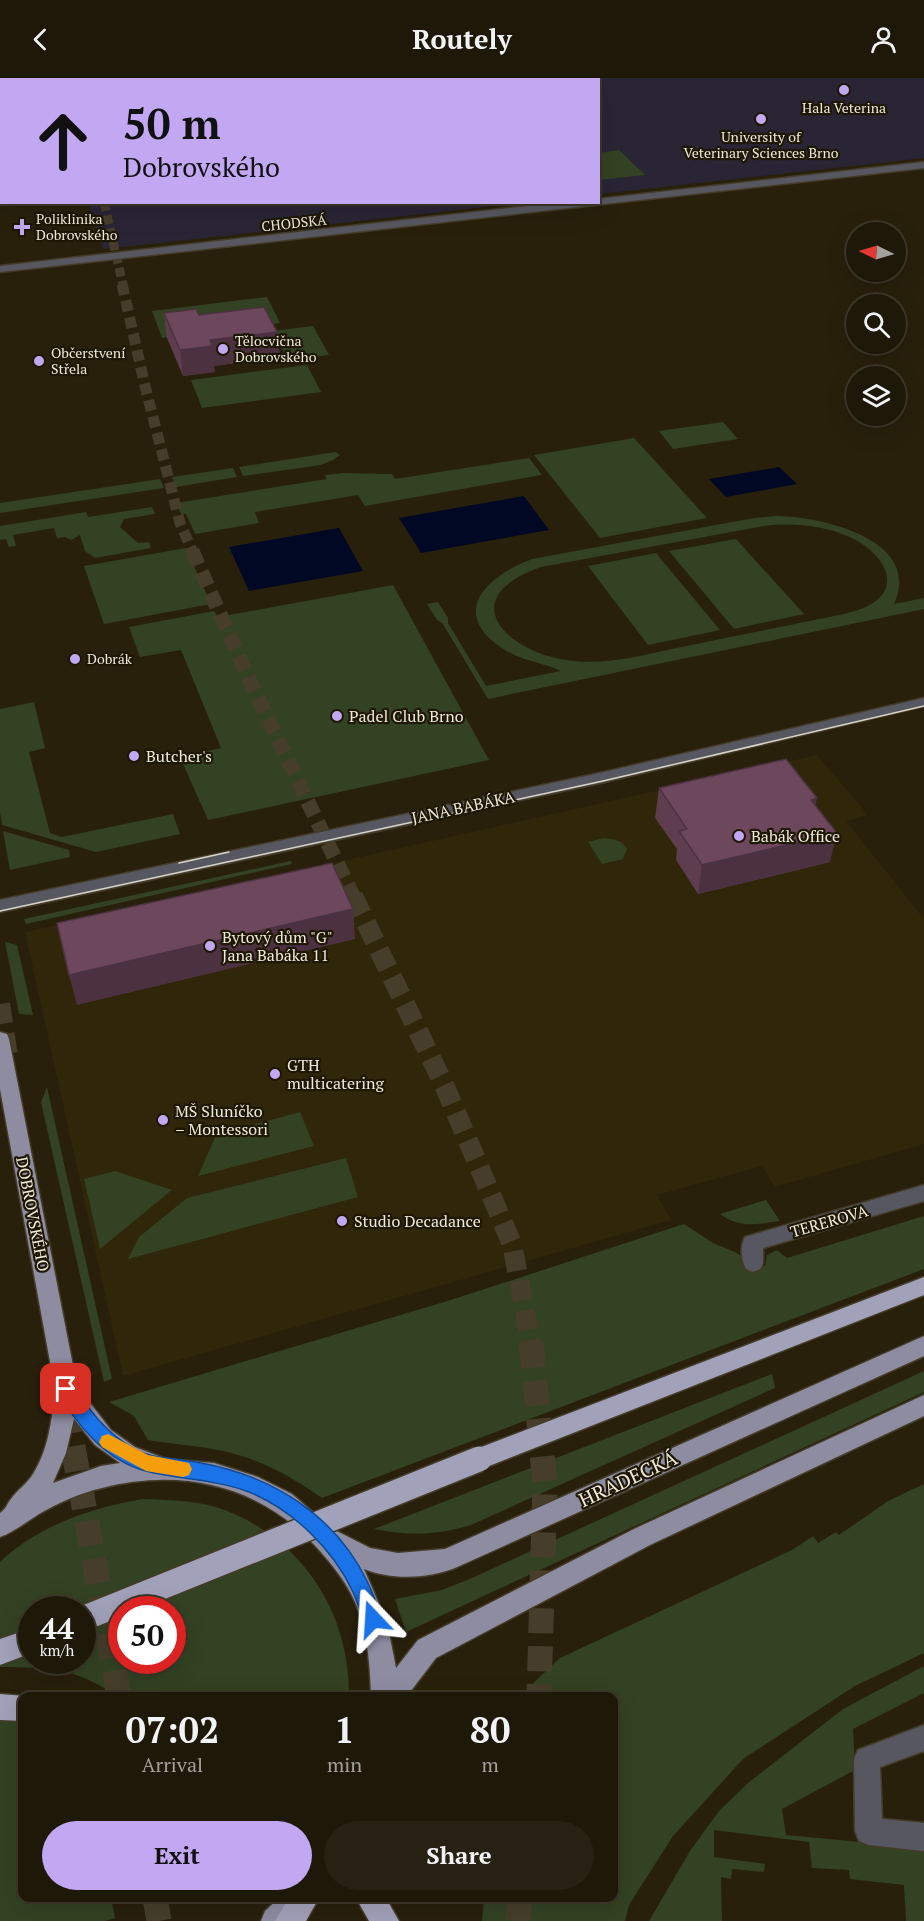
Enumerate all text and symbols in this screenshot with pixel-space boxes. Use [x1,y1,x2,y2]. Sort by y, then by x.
text: Routely [412,21,512,57]
icon: back [24,23,57,56]
icon: person [867,23,900,56]
marker: Hala Veterina [837,83,851,97]
text: 50 m [123,95,221,151]
place label: Hala Veterina [802,98,886,117]
icon: ahead [24,102,102,180]
marker: University of Veterinary Sciences Brno [754,112,768,126]
place label: University of Veterinary Sciences Brno [683,127,839,162]
text: Dobrovského [123,149,280,185]
place label: Poliklinika Dobrovského [36,209,118,244]
street label: CHODSKÁ [260,210,328,235]
marker: Poliklinika Dobrovského [13,218,31,236]
north arrow [846,222,906,282]
map controls [846,222,906,426]
button: search [846,294,906,354]
place label: Tělocvična Dobrovského [235,331,317,366]
marker: Tělocvična Dobrovského [216,342,230,356]
place label: Občerstvení Střela [51,343,126,378]
marker: Občerstvení Střela [32,354,46,368]
button: layers [846,366,906,426]
place label: Dobrák [87,649,133,668]
marker: Dobrák [68,652,82,666]
place label: Padel Club Brno [349,705,464,727]
marker: Padel Club Brno [330,709,344,723]
place label: Butcher's [146,745,212,767]
marker: Butcher's [127,749,141,763]
street label: JANA BABÁKA [409,785,517,829]
place label: Babák Office [751,825,840,847]
marker: Babák Office [732,829,746,843]
place label: Bytový dům "G" Jana Babáka 11 [222,926,333,966]
marker: Bytový dům "G" Jana Babáka 11 [203,939,217,953]
place label: GTH multicatering [287,1054,385,1094]
marker: GTH multicatering [268,1067,282,1081]
place label: MŠ Sluníčko – Montessori [175,1100,268,1140]
marker: MŠ Sluníčko – Montessori [156,1113,170,1127]
street label: DOBROVSKÉHO [11,1155,55,1273]
street label: TEREROVA [788,1199,870,1243]
place label: Studio Decadance [354,1210,481,1232]
marker: Studio Decadance [335,1214,349,1228]
pin [40,1363,91,1414]
icon: arrive [49,1372,82,1405]
street label: HRADECKÁ [574,1444,682,1513]
position arrow [341,1587,405,1651]
speed limit sign: 50 [108,1596,186,1674]
text: 44 [40,1608,74,1648]
text: km/h [40,1640,74,1660]
text: 07:02 [126,1706,219,1753]
text: 1 [334,1706,355,1753]
text: 80 [470,1706,510,1753]
text: Arrival [142,1751,203,1778]
text: min [327,1751,362,1778]
text: m [481,1751,499,1778]
button: Exit [42,1821,312,1890]
button: Share [324,1821,594,1890]

